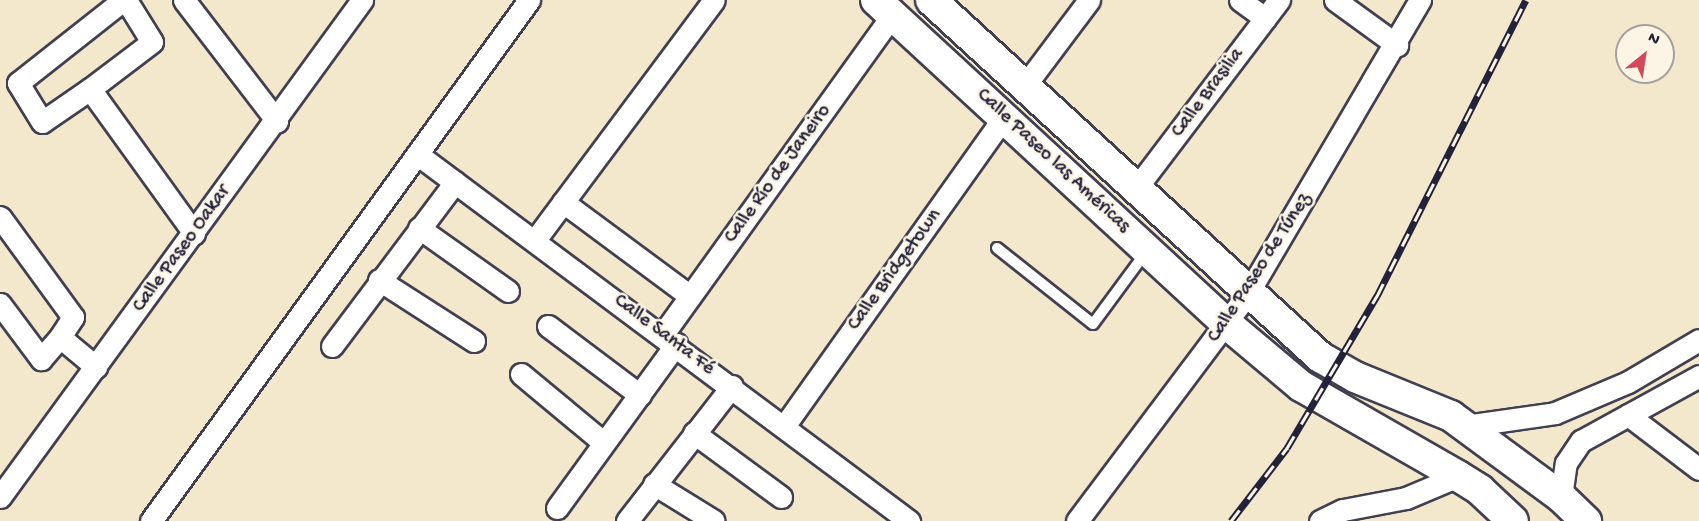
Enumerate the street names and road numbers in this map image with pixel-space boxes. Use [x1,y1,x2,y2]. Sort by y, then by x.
street label: Calle Brasilia [1167,44,1249,142]
street label: Calle Paseo las Américas [971,84,1135,238]
street label: Calle Río de Janeiro [720,100,836,248]
street label: Calle Paseo Oakar [128,181,236,317]
street label: Calle Paseo de Túnez [1203,189,1317,347]
street label: Calle Bridgetown [843,205,947,335]
street label: Calle Santa Fé [609,289,719,381]

